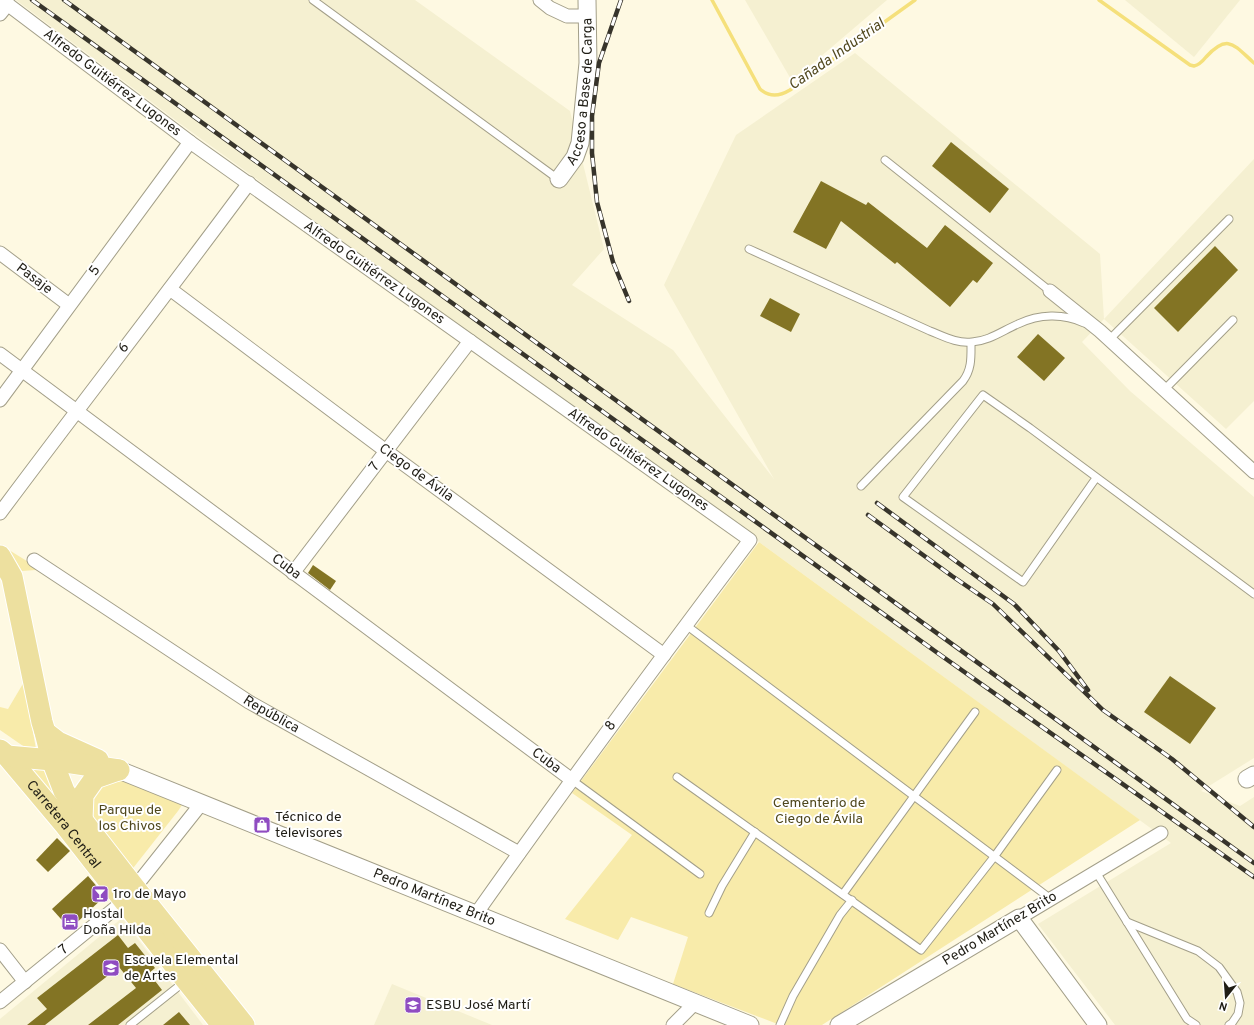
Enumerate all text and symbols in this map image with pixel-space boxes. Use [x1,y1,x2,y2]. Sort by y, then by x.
water label: Cañada Industrial [785,14,890,95]
street label: Acceso a Base de Carga [563,18,597,169]
street label: Alfredo Guitiérrez Lugones [40,26,184,140]
street label: Alfredo Guitiérrez Lugones [300,218,448,328]
street label: Pasaje [12,260,56,298]
street label: 5 [86,262,104,280]
street label: 6 [115,339,133,357]
street label: Alfredo Guitiérrez Lugones [564,405,712,515]
street label: Ciego de Ávila [375,439,457,506]
street label: 7 [366,459,384,475]
street label: Cuba [268,550,304,584]
street label: República [240,692,302,737]
street label: 8 [602,718,620,734]
street label: Cuba [528,744,564,778]
street label: Carretera Central [23,777,104,872]
park label: Cementerio de Ciego de Ávila [773,795,865,828]
park label: Parque de los Chivos [98,802,162,835]
place label: Técnico de televisores [275,809,343,842]
shop icon: Técnico de televisores [252,815,272,835]
street label: Pedro Martínez Brito [370,865,498,930]
bar icon: 1ro de Mayo [90,884,110,904]
place label: 1ro de Mayo [113,886,187,903]
street label: Pedro Martínez Brito [940,888,1060,970]
place label: Hostal Doña Hilda [83,906,151,939]
hotel icon: Hostal Doña Hilda [60,912,80,932]
street label: 7 [56,941,72,959]
place label: Escuela Elemental de Artes [124,952,238,985]
school or university icon: Escuela Elemental de Artes [101,958,121,978]
north arrow [1206,977,1246,1017]
school or university icon: ESBU José Martí [403,995,423,1015]
place label: ESBU José Martí [426,997,532,1014]
text: N [1218,998,1229,1013]

